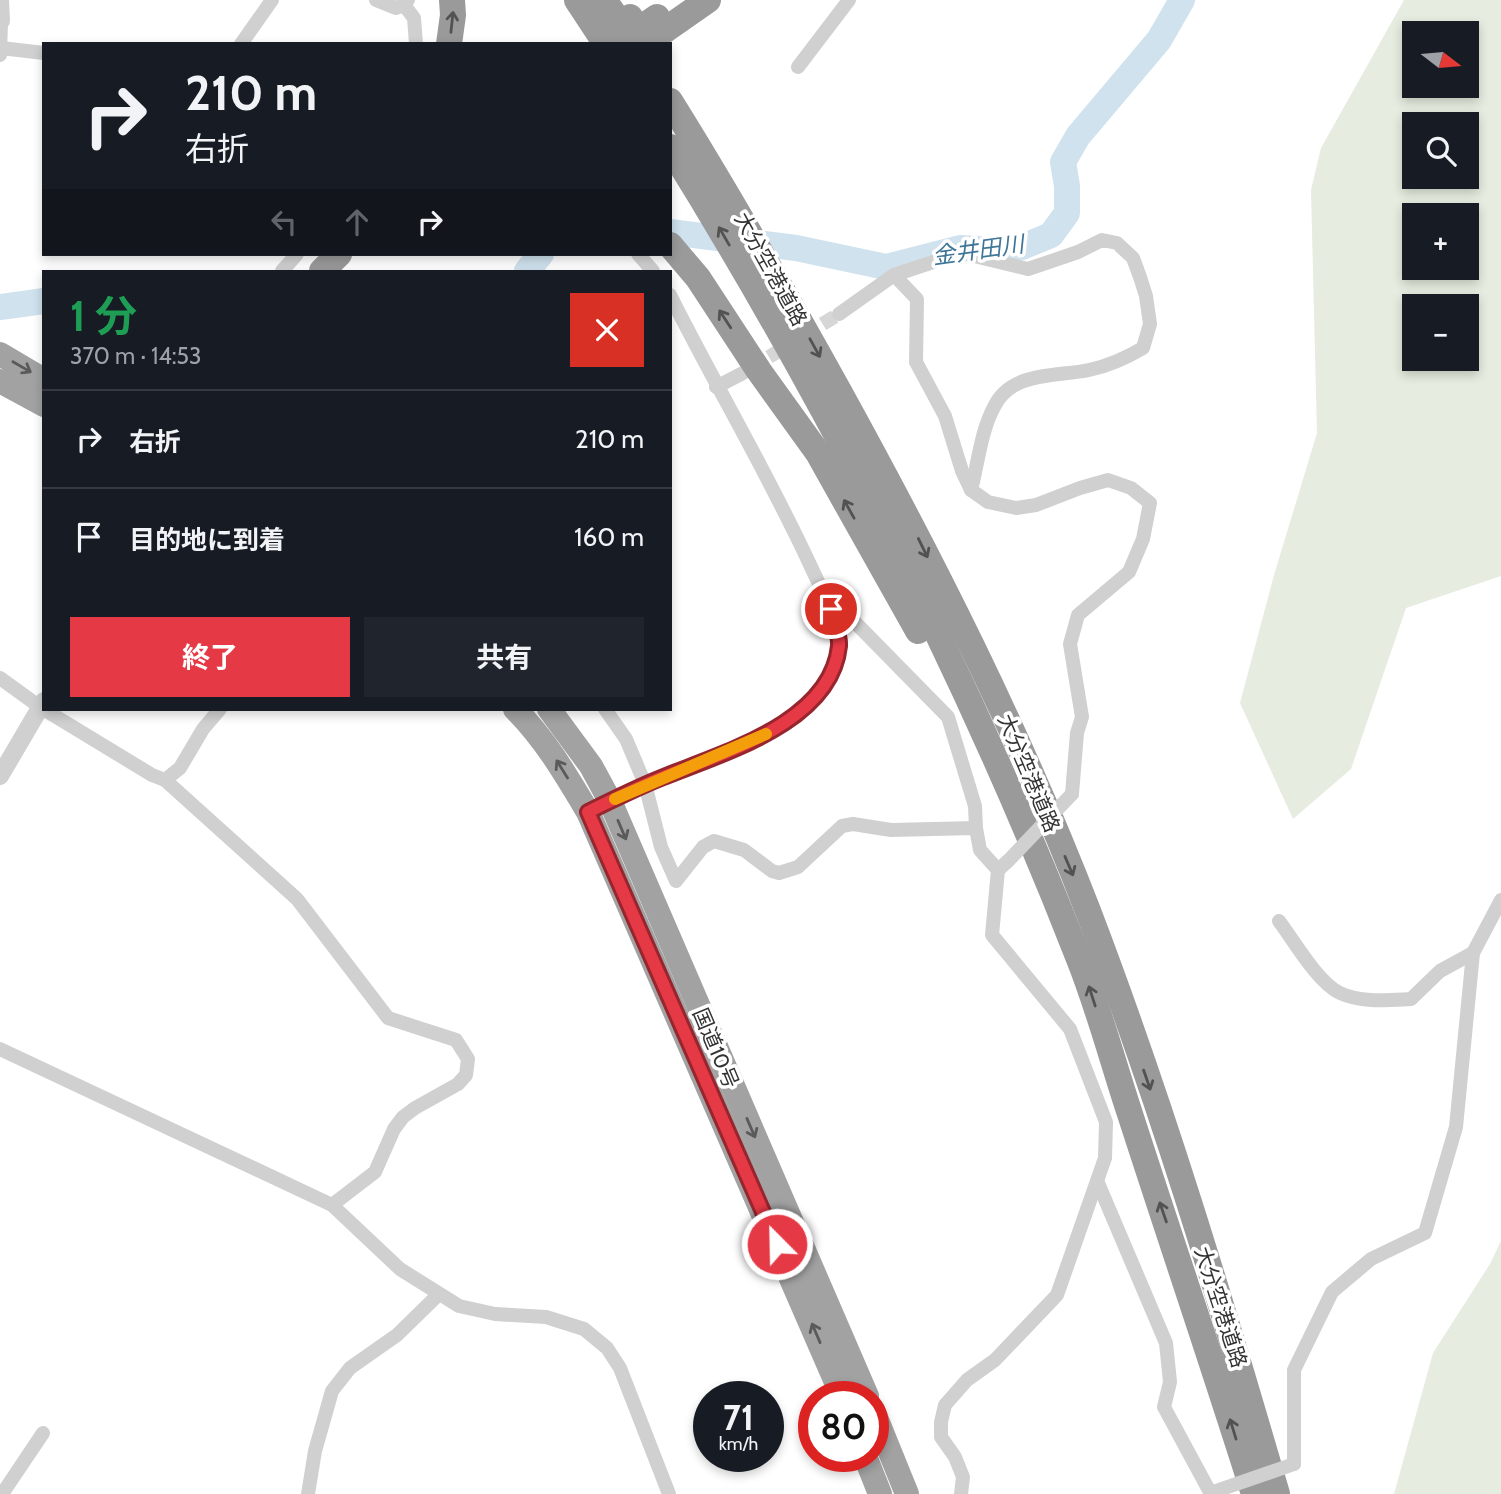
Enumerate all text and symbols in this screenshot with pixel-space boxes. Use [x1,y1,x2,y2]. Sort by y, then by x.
one-way arrow [445,11,458,34]
north arrow [1402,21,1479,98]
map controls [1402,21,1479,371]
text: 210 m [185,63,317,122]
icon: right [70,70,161,161]
button: search [1402,112,1479,189]
text: 右折 [185,129,249,168]
icon: left [265,203,303,241]
icon: ahead [338,203,376,241]
icon: right [411,203,449,241]
button: + [1402,203,1479,280]
street label: 大分空港道路 [730,208,812,330]
one-way arrow [717,226,731,246]
water label: 金井田川 [930,229,1028,270]
text: 1 分 [70,290,137,342]
button: close [570,293,644,367]
button: − [1402,294,1479,371]
one-way arrow [718,310,732,329]
one-way arrow [809,337,822,358]
text: 370 m · 14:53 [70,342,202,370]
one-way arrow [11,360,31,374]
icon: right [70,420,108,458]
text: 210 m [575,423,644,455]
text: 右折 [129,426,181,458]
one-way arrow [842,499,855,520]
icon: arrive [70,518,108,556]
text: 160 m [574,521,644,553]
text: 目的地に到着 [129,524,285,556]
one-way arrow [917,537,931,558]
pin [801,579,861,639]
icon: arrive [812,590,850,628]
button: 終了 [70,617,350,697]
button: 共有 [364,617,644,697]
street label: 大分空港道路 [993,710,1065,836]
one-way arrow [554,759,568,779]
one-way arrow [616,818,629,840]
one-way arrow [1063,855,1076,877]
one-way arrow [1085,986,1097,1008]
street label: 国道10号 [688,1004,744,1092]
one-way arrow [1142,1068,1154,1090]
one-way arrow [745,1117,758,1139]
one-way arrow [1156,1202,1168,1224]
position arrow [740,1207,814,1281]
street label: 大分空港道路 [1190,1243,1252,1371]
one-way arrow [809,1323,822,1345]
speed limit sign: 80 [798,1381,889,1472]
text: 71 [723,1396,754,1439]
one-way arrow [1226,1418,1239,1440]
text: km/h [719,1433,758,1455]

